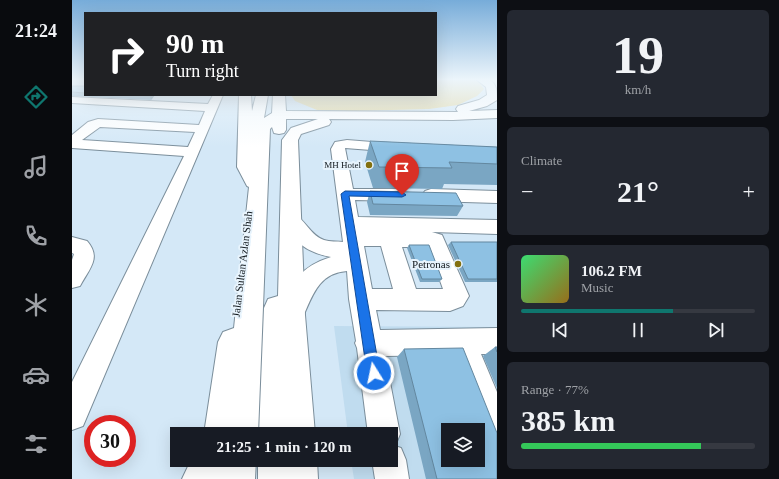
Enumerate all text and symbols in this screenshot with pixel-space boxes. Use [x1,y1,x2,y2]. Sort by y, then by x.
text: 21:24 [15,21,57,41]
text: 19 [612,27,664,84]
icon: right [100,28,152,80]
text: 90 m [166,28,224,59]
text: Turn right [166,61,239,81]
text: km/h [625,82,651,97]
icon: directions [22,83,50,111]
icon: music [22,153,50,181]
text: Climate [521,153,562,168]
pin [385,154,419,195]
place label: MH Hotel [324,160,361,170]
marker: MH Hotel [364,160,374,170]
icon: arrive [391,160,413,182]
text: 21° [617,175,659,208]
text: − [521,179,533,204]
text: + [743,179,755,204]
street label: Jalan Sultan Azlan Shah [230,210,255,318]
icon: phone [22,222,50,250]
place label: Petronas [412,258,450,270]
marker: Petronas [453,259,463,269]
text: 106.2 FM [581,263,642,279]
text: Music [581,280,614,295]
icon: climate [22,291,50,319]
icon: previous [549,319,571,341]
icon: pause [627,319,649,341]
icon: next [705,319,727,341]
position arrow [353,352,395,394]
icon: car [22,361,50,389]
text: Range · 77% [521,382,589,397]
text: 385 km [521,404,615,437]
speed limit sign: 30 [84,415,136,467]
map controls [441,423,485,467]
button: layers [441,423,485,467]
icon: filters [22,430,50,458]
text: 21:25 · 1 min · 120 m [217,439,352,455]

